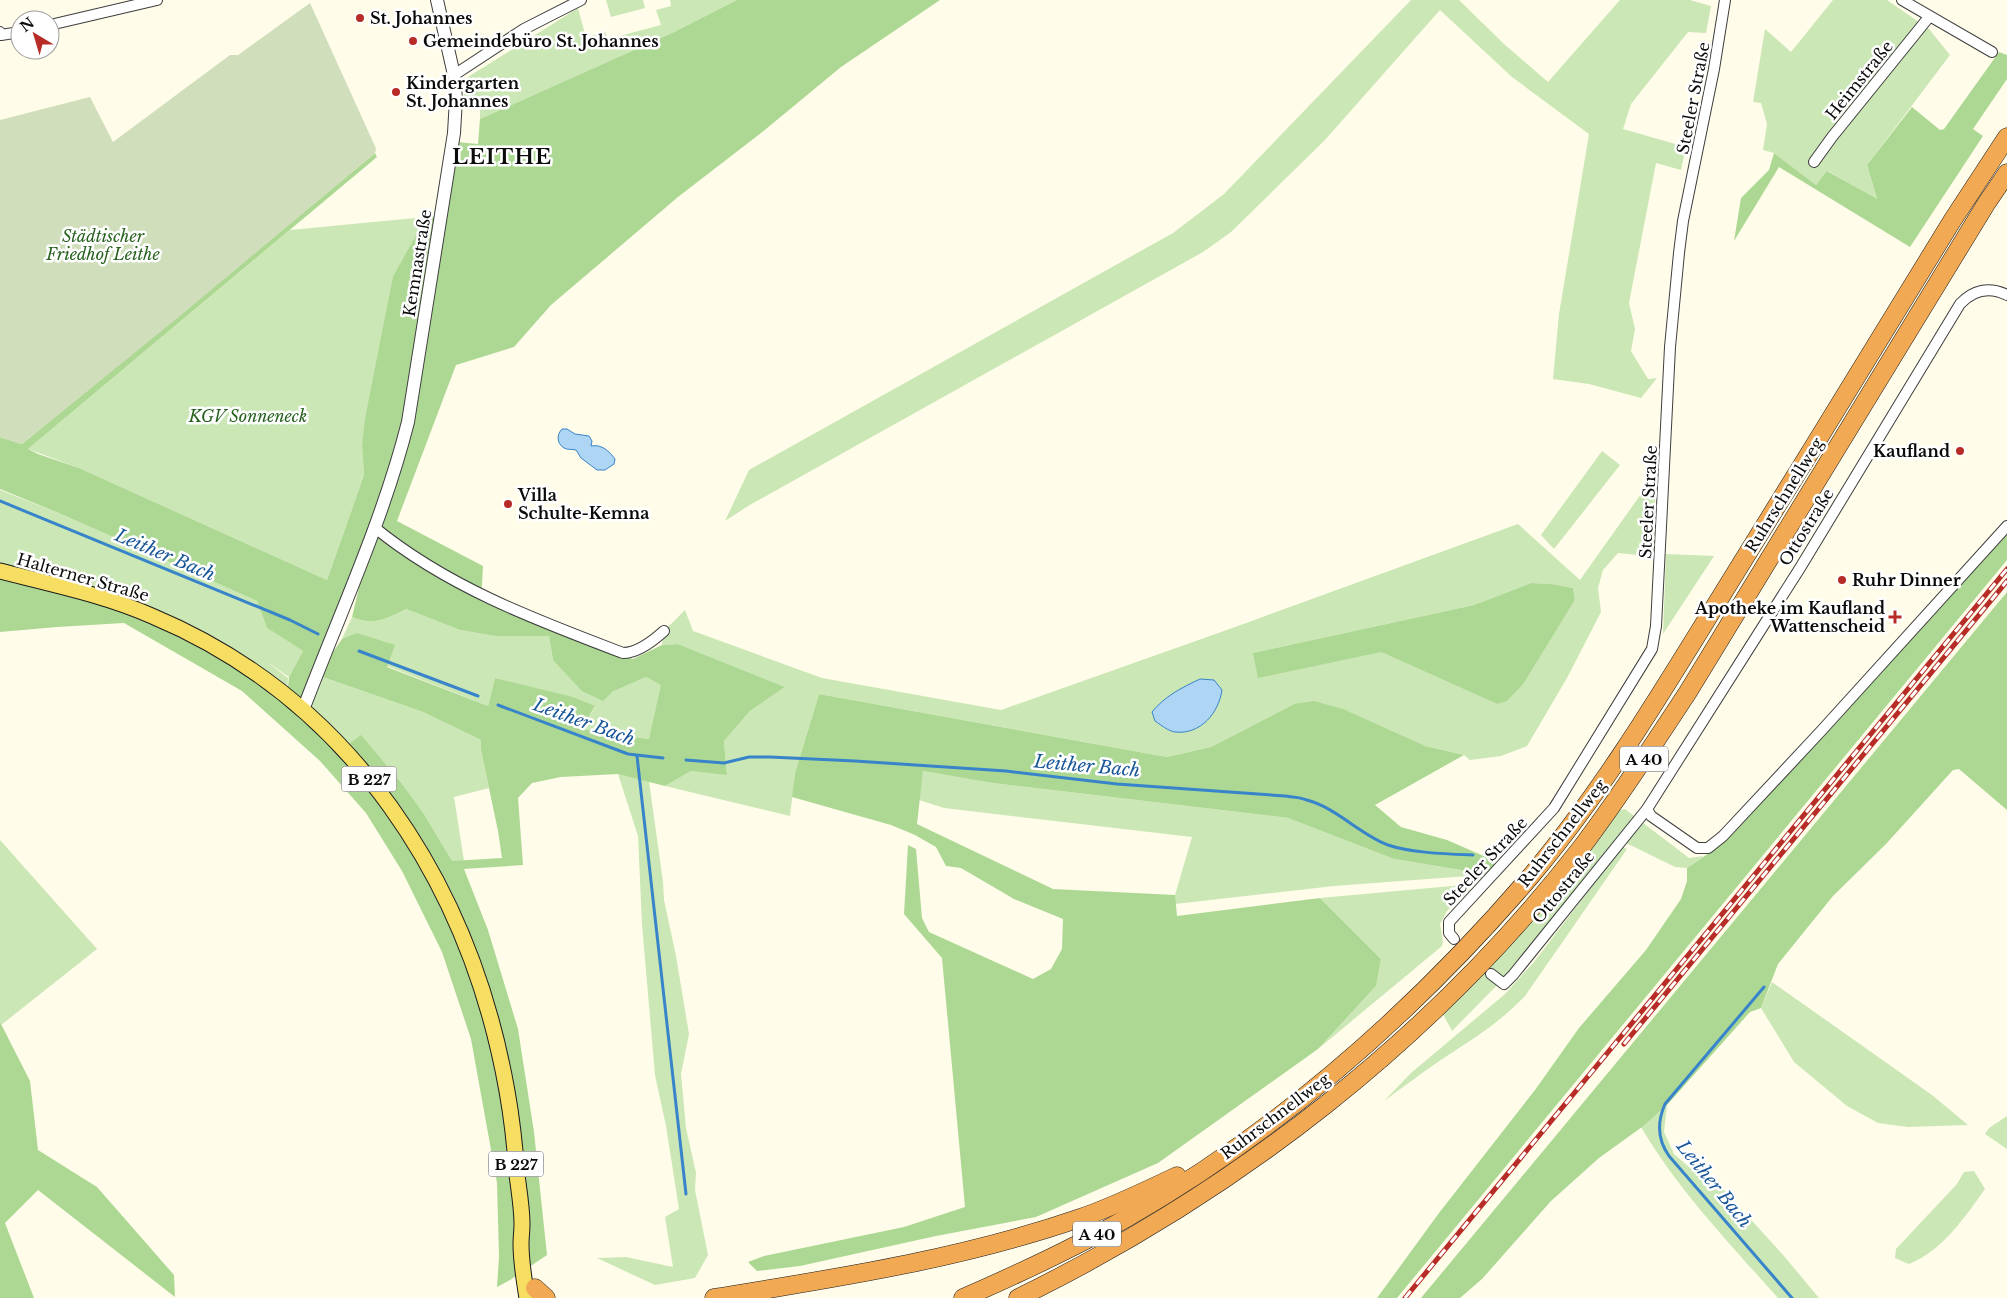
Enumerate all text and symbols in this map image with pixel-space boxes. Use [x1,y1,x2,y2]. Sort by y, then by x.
place label: St. Johannes [370,8,472,28]
north arrow [10,10,60,60]
marker: St. Johannes [354,12,366,24]
text: N [16,14,38,36]
place label: Gemeindebüro St. Johannes [423,31,659,51]
marker: Gemeindebüro St. Johannes [407,35,419,47]
street label: Heimstraße [1821,36,1897,124]
street label: Steeler Straße [1672,40,1714,156]
place label: Kindergarten St. Johannes [406,73,519,111]
marker: Kindergarten St. Johannes [390,86,402,98]
district label: LEITHE [452,144,552,170]
street label: Kemnastraße [399,208,435,318]
park label: Städtischer Friedhof Leithe [45,226,160,264]
park label: KGV Sonneneck [188,406,307,426]
street label: Ruhrschnellweg [1741,434,1828,556]
place label: Kaufland [1873,441,1950,461]
street label: Steeler Straße [1635,445,1661,559]
marker: Kaufland [1954,445,1966,457]
place label: Villa Schulte-Kemna [517,485,649,523]
street label: Ottostraße [1774,485,1838,569]
marker: Villa Schulte-Kemna [502,498,514,510]
water label: Leither Bach [111,524,218,586]
street label: Halterner Straße [15,549,151,605]
place label: Ruhr Dinner [1852,570,1961,590]
marker: Ruhr Dinner [1836,574,1848,586]
place label: Apotheke im Kaufland Wattenscheid [1694,598,1885,636]
marker: Apotheke im Kaufland Wattenscheid [1889,611,1901,623]
water label: Leither Bach [529,693,638,751]
road number: A 40 [1620,746,1668,772]
water label: Leither Bach [1032,750,1141,782]
road number: B 227 [342,766,396,792]
street label: Ruhrschnellweg [1514,775,1611,891]
street label: Steeler Straße [1439,813,1531,909]
street label: Ottostraße [1528,847,1598,927]
street label: Ruhrschnellweg [1216,1068,1334,1164]
water label: Leither Bach [1671,1135,1756,1232]
road number: B 227 [488,1152,544,1176]
road number: A 40 [1073,1222,1121,1246]

